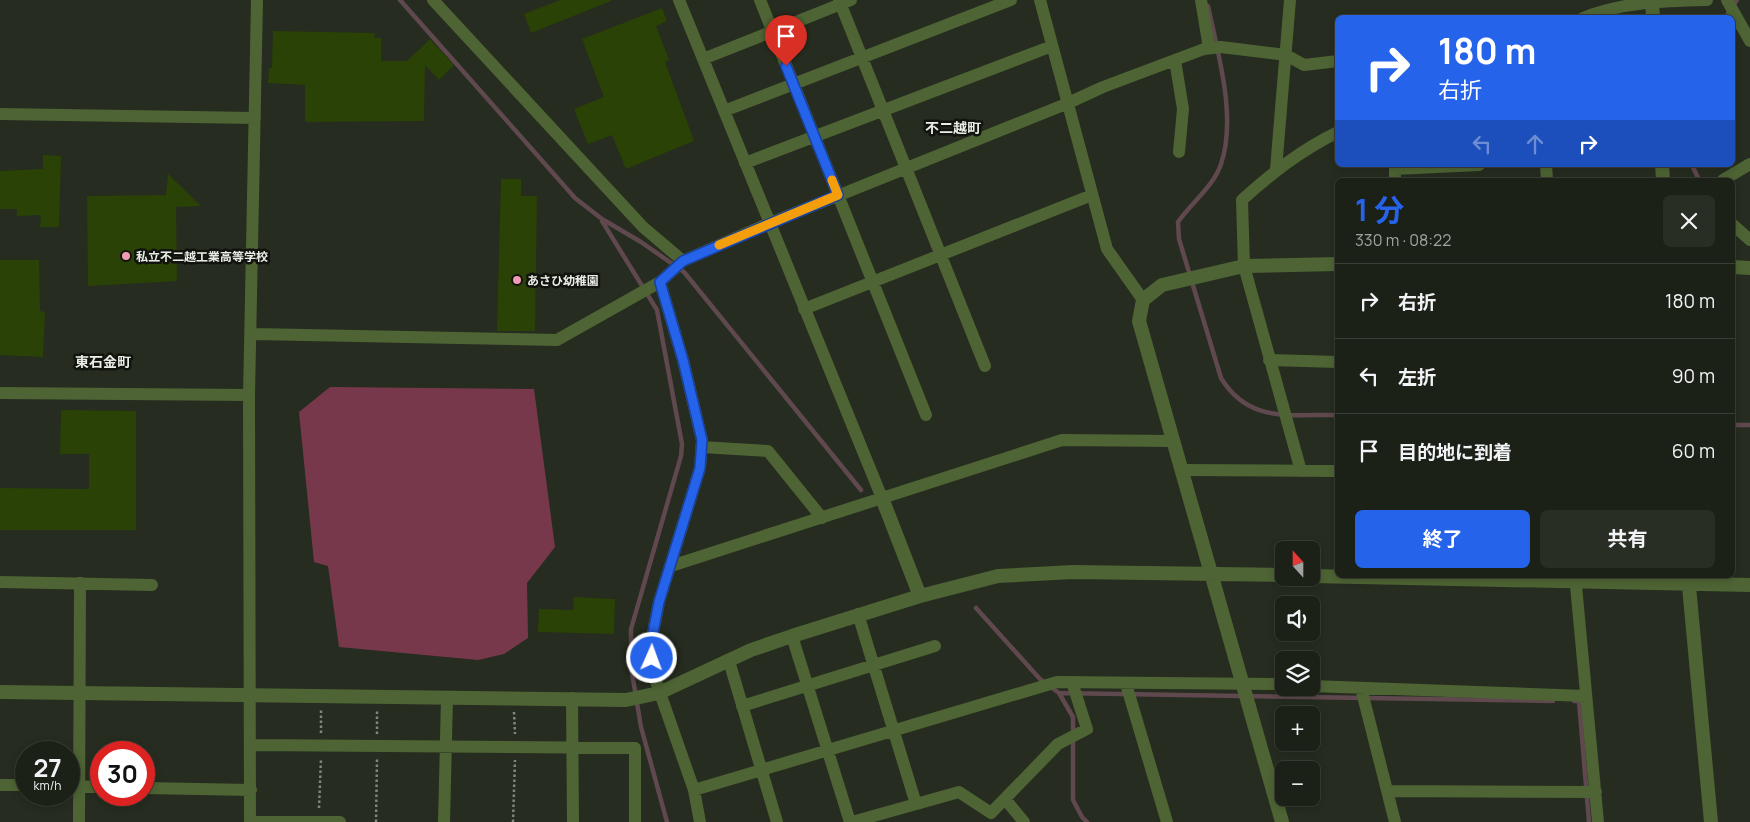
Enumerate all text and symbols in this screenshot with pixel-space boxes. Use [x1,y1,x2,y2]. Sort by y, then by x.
pin [765,15,807,66]
icon: arrive [772,22,800,50]
text: 180 m [1438,27,1536,75]
icon: right [1355,35,1420,100]
text: 右折 [1438,75,1482,105]
district label: 不二越町 [925,118,981,137]
icon: left [1468,130,1496,158]
icon: ahead [1521,130,1549,158]
icon: right [1574,130,1602,158]
text: 1 分 [1355,189,1404,230]
button: close [1663,195,1715,247]
text: 330 m · 08:22 [1355,229,1451,251]
place label: 私立不二越工業高等学校 [136,248,268,265]
marker: 私立不二越工業高等学校 [120,250,132,262]
place label: あさひ幼稚園 [527,272,599,289]
marker: あさひ幼稚園 [511,274,523,286]
icon: right [1355,287,1383,315]
text: 180 m [1665,288,1715,314]
text: 右折 [1398,289,1436,315]
district label: 東石金町 [75,352,131,371]
icon: left [1355,362,1383,390]
text: 90 m [1672,363,1715,389]
text: 左折 [1398,364,1436,390]
icon: arrive [1355,437,1383,465]
text: 60 m [1672,438,1715,464]
text: 目的地に到着 [1398,439,1512,465]
button: 終了 [1355,510,1530,568]
button: 共有 [1540,510,1715,568]
north arrow [1275,541,1320,586]
map controls [1275,541,1320,806]
button: sound [1275,596,1320,641]
position arrow [625,631,677,683]
button: layers [1275,651,1320,696]
button: + [1275,706,1320,751]
speed limit sign: 30 [90,741,155,806]
text: 27 [33,750,62,785]
button: − [1275,761,1320,806]
text: km/h [34,777,61,794]

